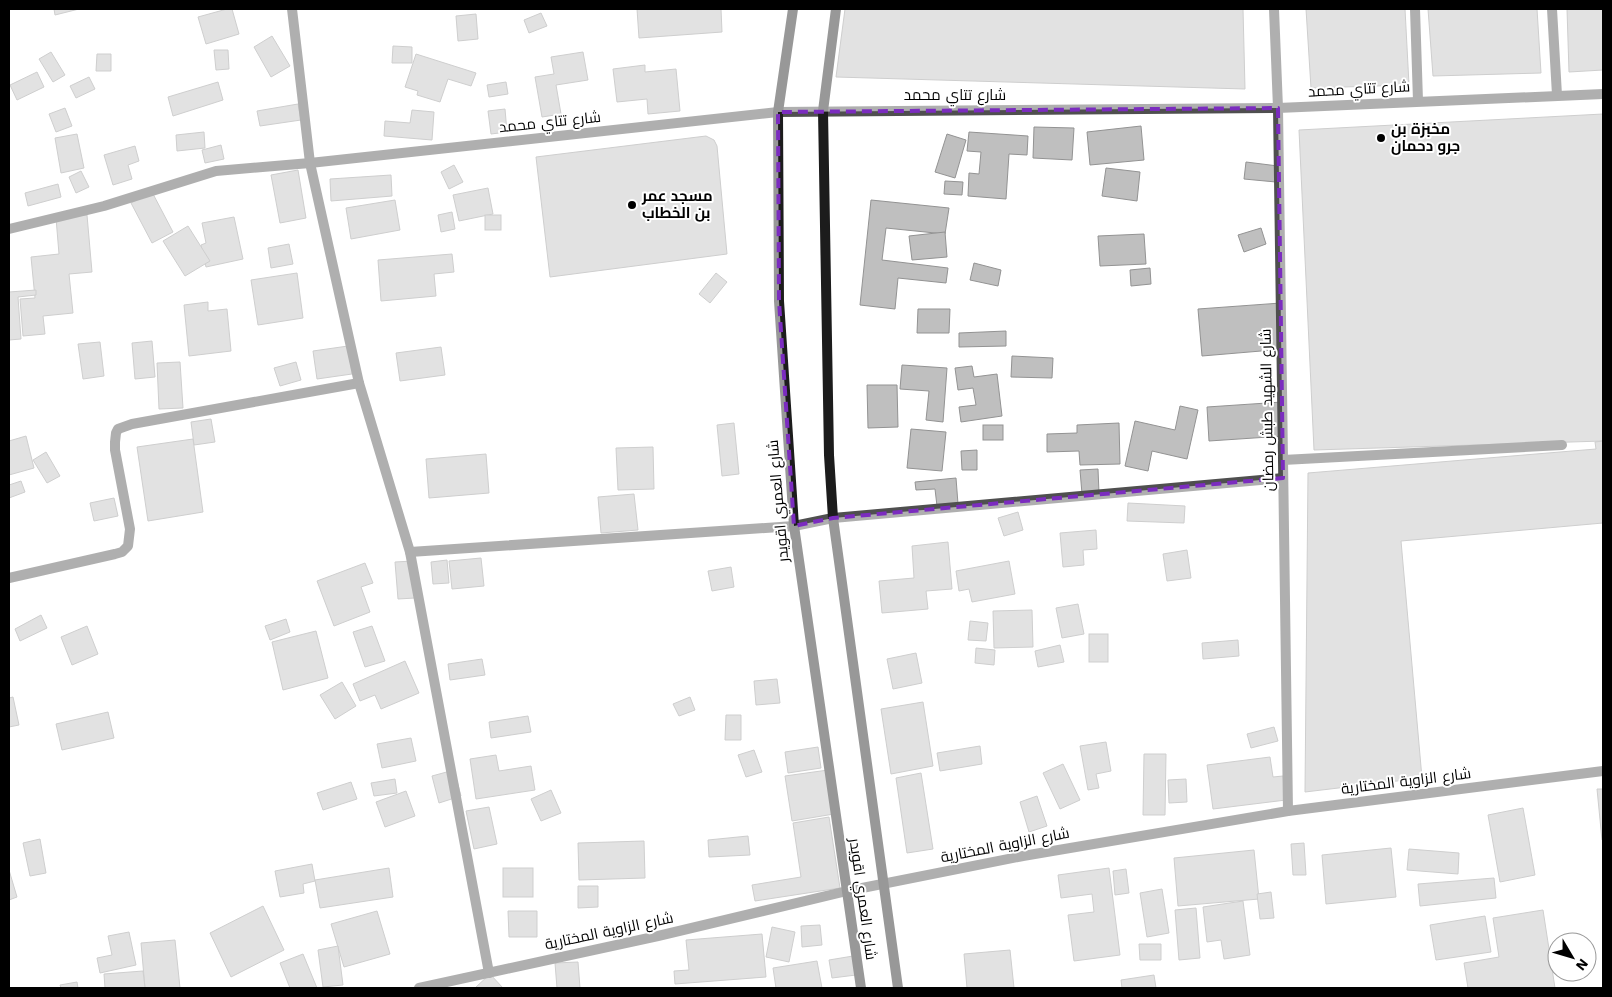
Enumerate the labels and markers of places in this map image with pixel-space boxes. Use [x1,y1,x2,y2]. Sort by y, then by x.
place label: مخبزة بن جرو دحمان [1391,120,1460,155]
marker: مخبزة بن جرو دحمان [1375,132,1387,144]
place label: مسجد عمر بن الخطاب [641,187,713,222]
marker: مسجد عمر بن الخطاب [626,199,638,211]

